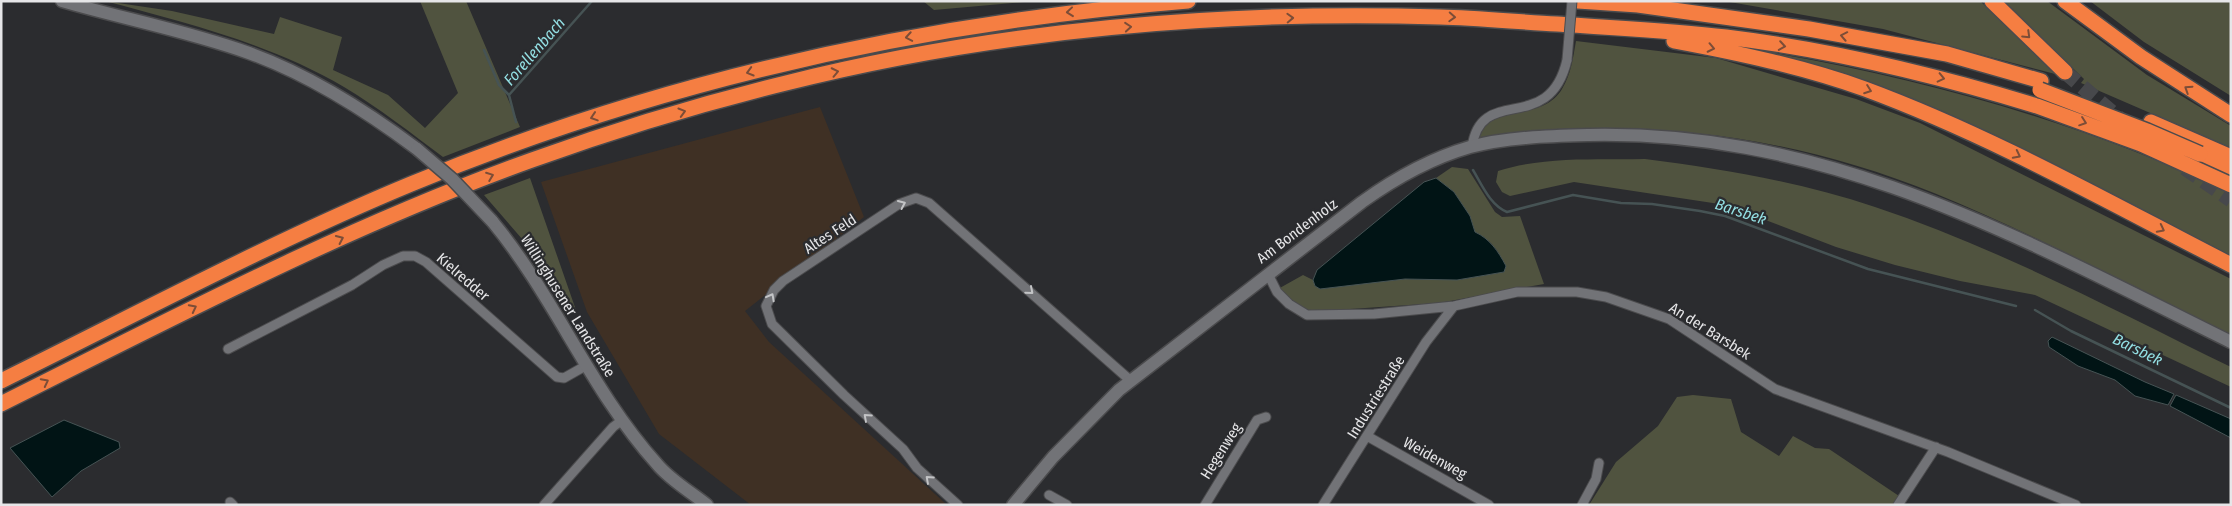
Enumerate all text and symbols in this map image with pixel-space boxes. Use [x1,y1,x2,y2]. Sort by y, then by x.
one-way arrow [1065,6,1073,17]
one-way arrow [1449,12,1457,23]
one-way arrow [1286,13,1294,23]
water label: Forellenbach [500,14,569,89]
one-way arrow [1124,22,1132,33]
one-way arrow [2021,29,2030,38]
one-way arrow [905,32,913,42]
one-way arrow [1840,32,1849,42]
one-way arrow [1778,40,1786,50]
one-way arrow [1707,42,1715,53]
one-way arrow [747,66,755,76]
one-way arrow [830,67,839,78]
one-way arrow [1937,72,1946,83]
one-way arrow [1863,84,1872,94]
one-way arrow [2185,85,2194,95]
one-way arrow [678,107,686,118]
one-way arrow [591,112,599,122]
one-way arrow [2078,116,2087,126]
one-way arrow [2011,149,2020,159]
one-way arrow [485,172,494,183]
water label: Barsbek [1713,194,1769,229]
street label: Am Bondenholz [1253,195,1341,267]
one-way arrow [897,200,906,210]
street label: Altes Feld [800,210,860,258]
one-way arrow [2156,223,2165,233]
street label: Willinghusener Landstraße [517,232,619,380]
one-way arrow [335,234,344,245]
street label: Kielredder [433,249,494,305]
one-way arrow [1024,286,1033,295]
one-way arrow [765,293,775,302]
street label: An der Barsbek [1666,299,1754,363]
one-way arrow [188,304,197,314]
water label: Barsbek [2110,329,2166,370]
street label: Industriestraße [1343,352,1409,442]
one-way arrow [40,378,49,388]
one-way arrow [864,413,873,422]
street label: Hegenweg [1197,420,1245,482]
street label: Weidenweg [1400,433,1470,483]
one-way arrow [925,476,934,485]

